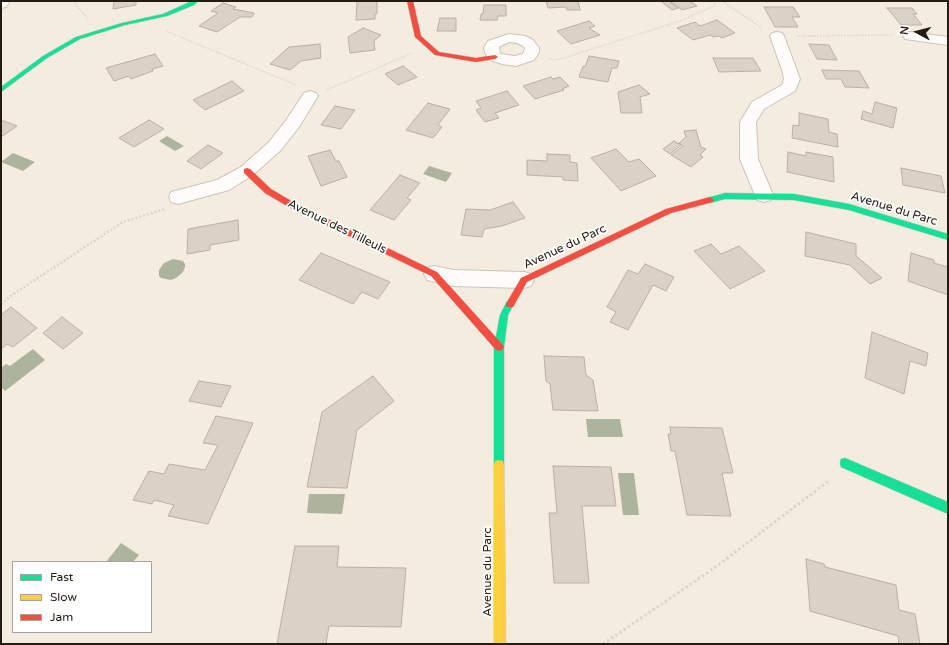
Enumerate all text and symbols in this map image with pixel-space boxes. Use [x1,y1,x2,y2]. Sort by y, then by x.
north arrow [897,12,937,52]
text: N [898,25,912,36]
street label: Avenue du Parc [849,189,939,229]
street label: Avenue des Tilleuls [285,197,389,257]
street label: Avenue du Parc [521,222,609,272]
street label: Avenue du Parc [481,527,495,617]
legend [12,561,152,633]
text: Fast [50,570,73,584]
text: Slow [50,590,77,604]
text: Jam [50,610,73,624]

